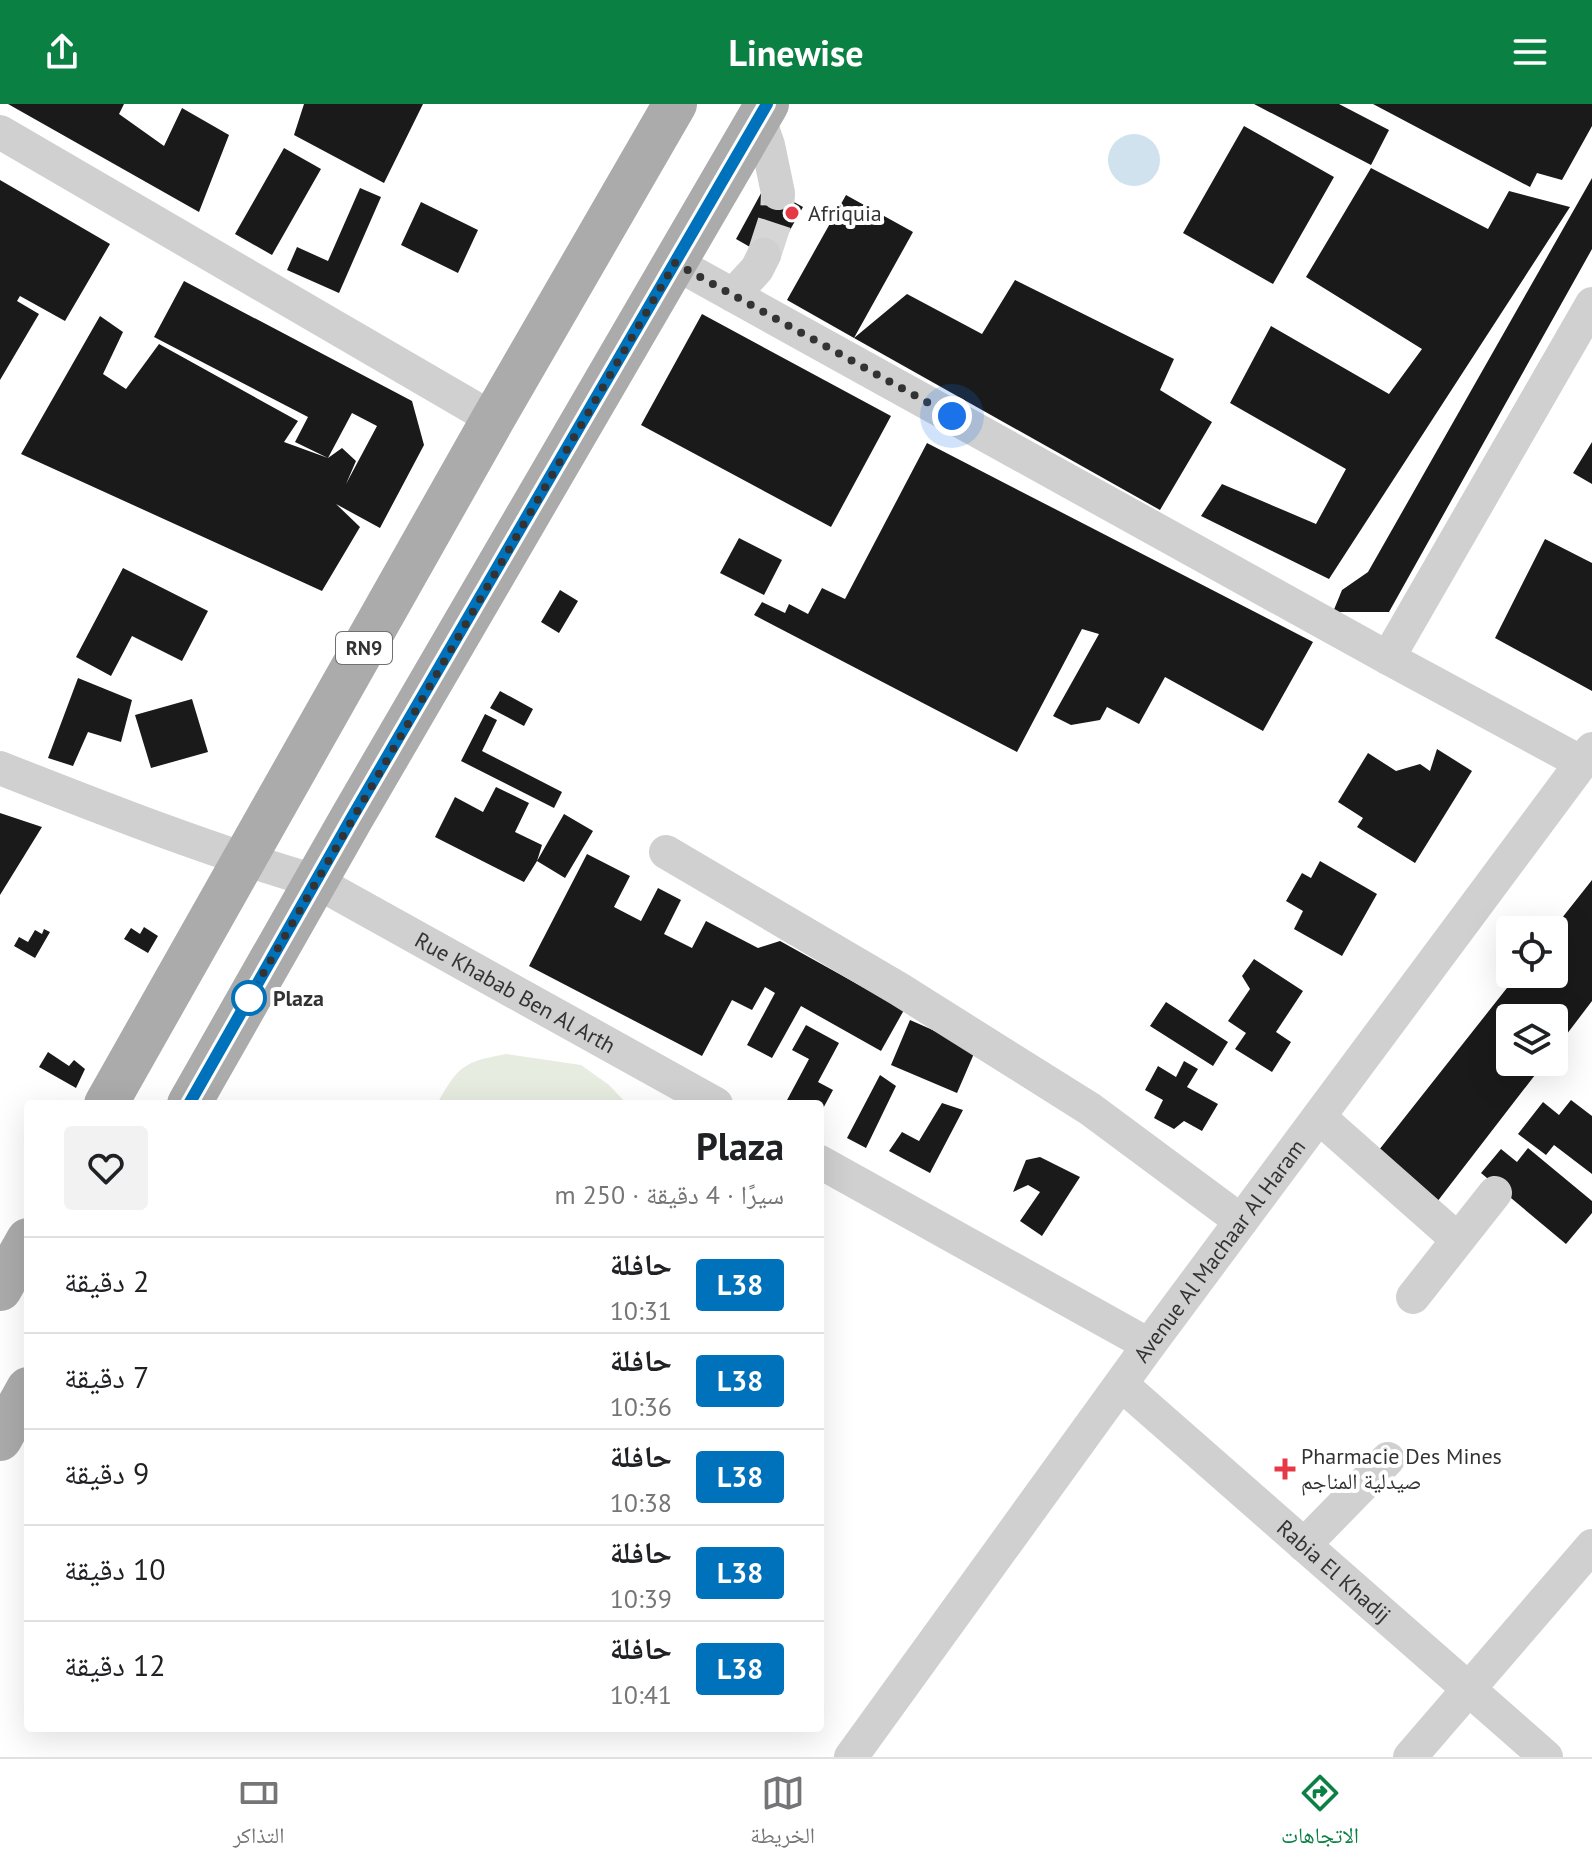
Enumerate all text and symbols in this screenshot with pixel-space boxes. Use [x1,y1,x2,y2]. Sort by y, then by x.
text: Linewise [728,29,864,76]
icon: share [40,30,84,74]
icon: menu [1508,30,1552,74]
place label: Afriquia [808,199,882,227]
marker: Afriquia [783,204,801,222]
your location [932,396,972,436]
road number: RN9 [336,632,392,664]
map controls [1496,916,1568,1076]
button: locate [1496,916,1568,988]
street label: Rue Khabab Ben Al Arth [410,925,620,1059]
marker: Plaza [232,981,266,1015]
place label: Plaza [273,984,324,1012]
button: layers [1496,1004,1568,1076]
text: Plaza [696,1121,784,1170]
button: heart [64,1126,148,1210]
street label: Avenue Al Machaar Al Haram [1127,1134,1311,1368]
text: سيرًا · 4 دقيقة · 250 m [555,1178,784,1211]
text: حافلة [610,1244,672,1283]
text: 2 دقيقة [64,1261,149,1300]
text: L38 [717,1266,763,1303]
text: 10:31 [610,1294,672,1327]
text: حافلة [610,1340,672,1379]
text: 7 دقيقة [64,1357,149,1396]
text: L38 [717,1362,763,1399]
text: 10:36 [610,1390,672,1423]
text: حافلة [610,1436,672,1475]
place label: Pharmacie Des Mines صيدلية المناجم [1301,1442,1502,1496]
text: 9 دقيقة [64,1453,149,1492]
text: L38 [717,1458,763,1495]
marker: Pharmacie Des Mines صيدلية المناجم [1276,1460,1294,1478]
text: 10:38 [610,1486,672,1519]
street label: Rabia El Khadij [1271,1513,1397,1629]
text: حافلة [610,1532,672,1571]
text: 10 دقيقة [64,1549,166,1588]
text: L38 [717,1554,763,1591]
text: 10:39 [610,1582,672,1615]
text: حافلة [610,1628,672,1667]
text: 12 دقيقة [64,1645,166,1684]
text: L38 [717,1650,763,1687]
text: 10:41 [610,1678,672,1711]
tab: التذاكر [233,1771,284,1857]
tab: الخريطة [750,1771,815,1857]
tab: الاتجاهات [1281,1771,1359,1857]

